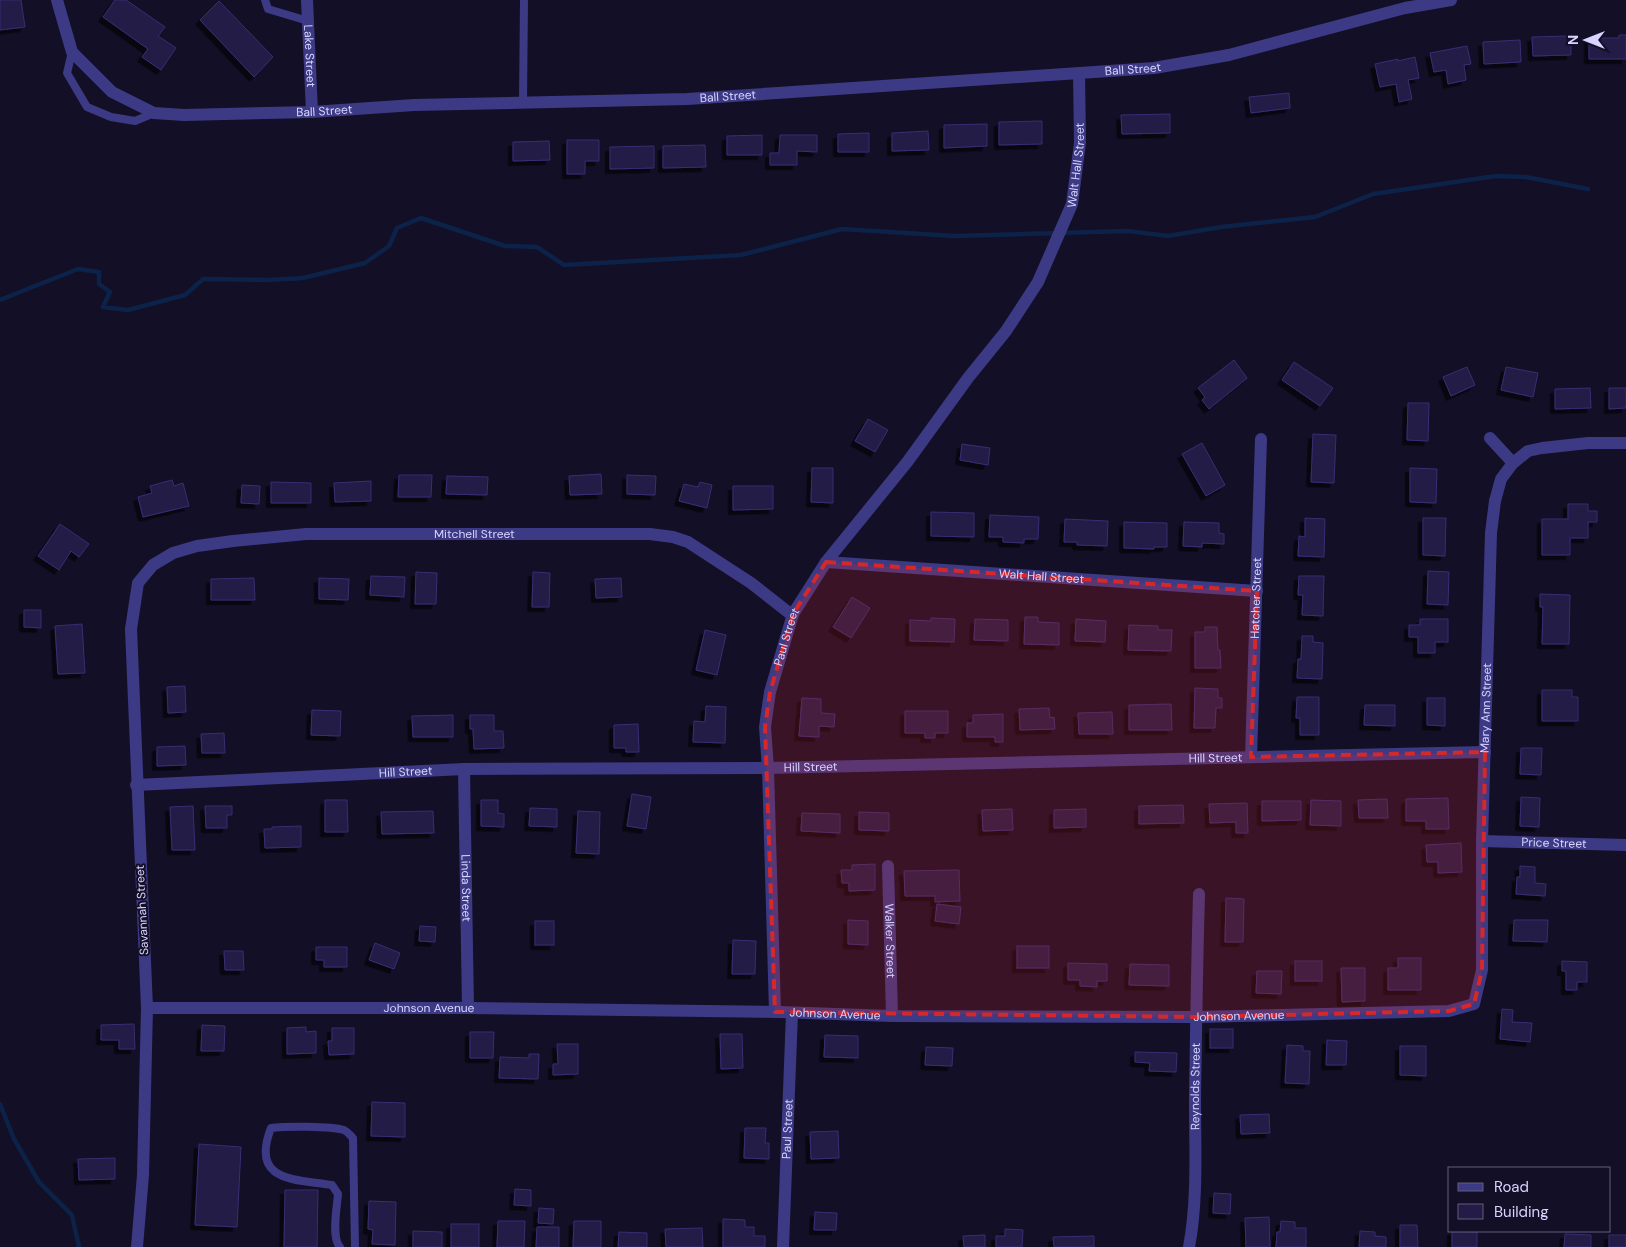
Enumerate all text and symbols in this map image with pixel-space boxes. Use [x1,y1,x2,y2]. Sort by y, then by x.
north arrow [1561,15,1611,65]
street label: Lake Street [300,24,319,88]
text: N [1564,35,1582,45]
street label: Ball Street [1104,59,1163,79]
street label: Ball Street [699,86,757,106]
street label: Ball Street [296,101,353,120]
street label: Walt Hall Street [1064,122,1088,209]
street label: Mitchell Street [434,526,515,542]
street label: Hatcher Street [1247,557,1265,639]
street label: Walt Hall Street [998,566,1085,587]
street label: Paul Street [770,604,803,668]
street label: Mary Ann Street [1477,663,1495,753]
street label: Hill Street [1188,749,1243,767]
street label: Hill Street [784,758,838,776]
street label: Hill Street [378,763,433,781]
street label: Price Street [1521,834,1587,852]
street label: Linda Street [457,854,475,922]
street label: Savannah Street [132,864,152,955]
street label: Walker Street [881,904,899,979]
street label: Johnson Avenue [383,1000,475,1016]
street label: Johnson Avenue [789,1004,881,1024]
street label: Johnson Avenue [1193,1007,1285,1025]
street label: Reynolds Street [1187,1042,1204,1130]
street label: Paul Street [778,1098,797,1159]
legend [1448,1167,1611,1232]
text: Road [1494,1177,1529,1197]
text: Building [1494,1202,1549,1222]

